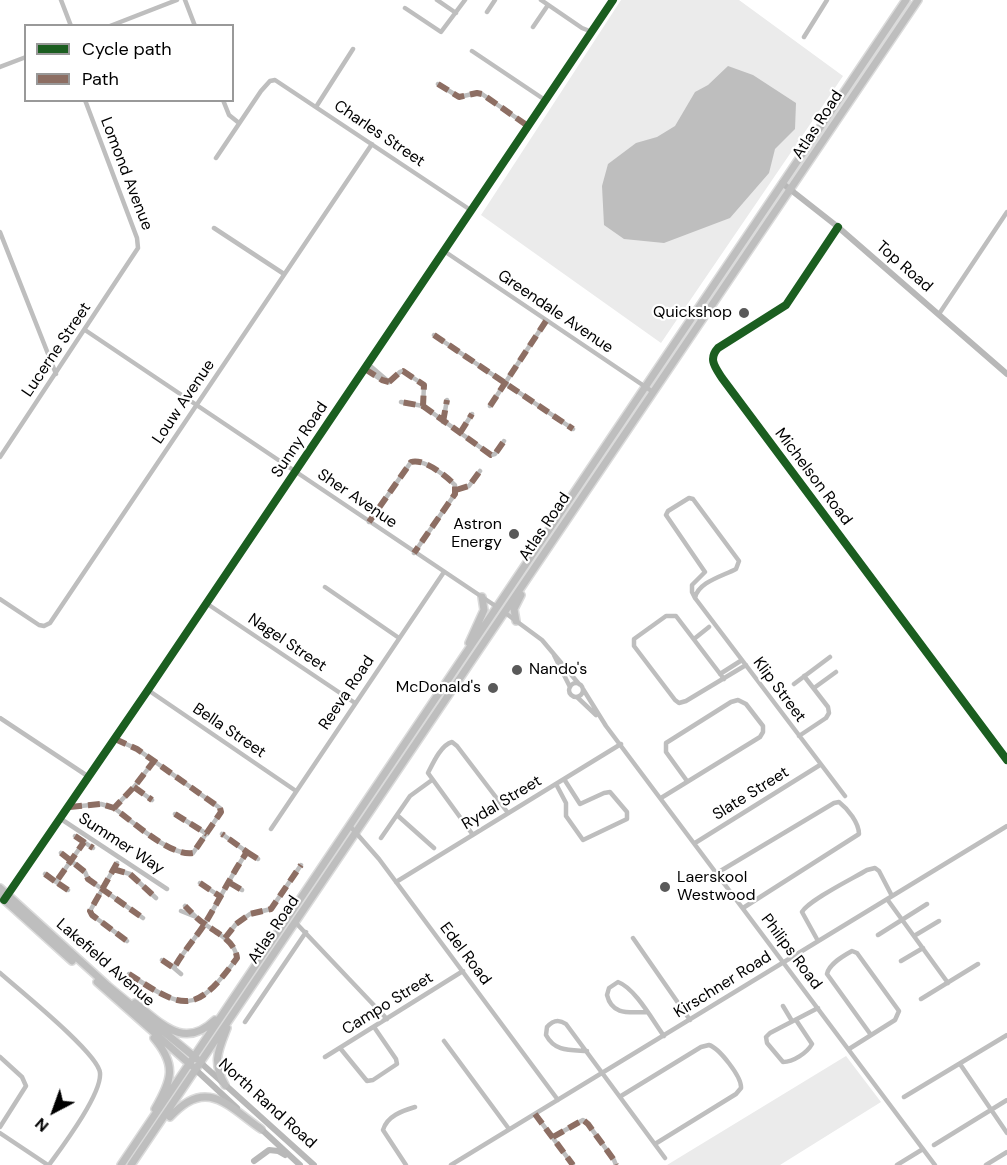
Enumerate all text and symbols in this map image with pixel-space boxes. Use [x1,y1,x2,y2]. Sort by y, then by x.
legend [24,24,234,102]
text: Cycle path [82,37,172,61]
text: Path [82,67,119,91]
street label: Atlas Road [789,87,847,163]
street label: Charles Street [330,97,428,171]
street label: Lomond Avenue [96,115,156,233]
street label: Top Road [872,237,936,297]
street label: Greendale Avenue [494,266,616,358]
street label: Lucerne Street [18,299,96,401]
place label: Quickshop [653,303,732,323]
marker: Quickshop [737,306,751,320]
street label: Louw Avenue [149,356,219,448]
street label: Sunny Road [268,399,332,481]
street label: Michelson Road [770,425,856,529]
street label: Sher Avenue [313,465,401,533]
street label: Atlas Road [515,489,575,565]
place label: Astron Energy [451,515,502,553]
marker: Astron Energy [507,527,521,541]
street label: Nagel Street [244,610,330,676]
street label: Reeva Road [315,652,379,734]
street label: Klip Street [748,654,810,726]
place label: Nando's [529,660,587,680]
marker: Nando's [510,663,524,677]
place label: McDonald's [396,678,481,698]
marker: McDonald's [486,681,500,695]
street label: Bella Street [189,700,269,762]
street label: Slate Street [709,763,793,825]
street label: Rydal Street [459,772,545,834]
street label: Summer Way [75,809,167,879]
place label: Laerskool Westwood [677,868,756,906]
marker: Laerskool Westwood [658,880,672,894]
street label: Atlas Road [244,892,304,968]
street label: Philips Road [756,911,826,993]
street label: Lakefield Avenue [52,915,158,1011]
street label: Edel Road [435,919,495,989]
street label: Kirschner Road [671,947,775,1023]
street label: Campo Street [339,968,437,1040]
street label: North Rand Road [214,1055,320,1153]
north arrow [24,1081,84,1141]
text: N [31,1113,53,1137]

